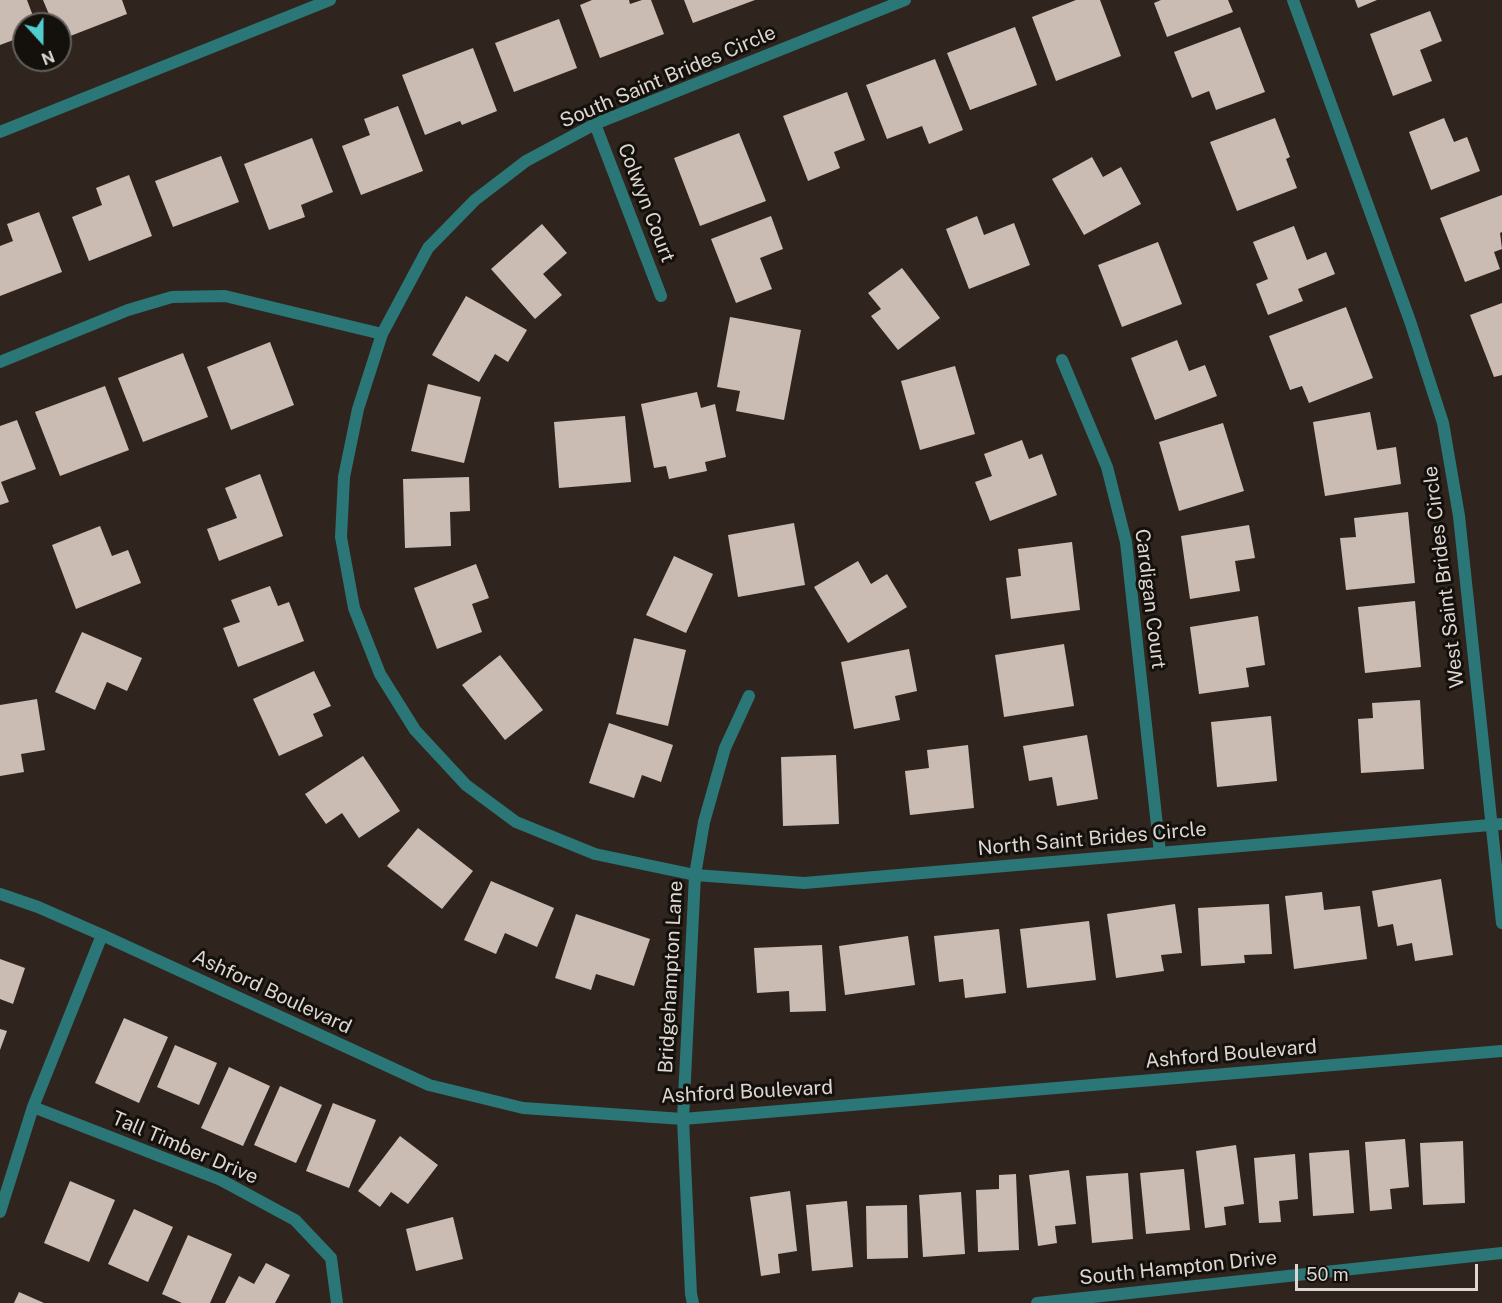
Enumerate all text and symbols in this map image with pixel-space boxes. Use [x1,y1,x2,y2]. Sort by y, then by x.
north arrow [12,12,72,72]
street label: South Saint Brides Circle [556,21,780,133]
text: N [39,46,57,69]
street label: Colwyn Court [612,140,680,266]
street label: West Saint Brides Circle [1418,465,1470,689]
street label: Cardigan Court [1129,528,1171,670]
street label: North Saint Brides Circle [977,817,1207,861]
street label: Bridgehampton Lane [654,880,688,1074]
street label: Ashford Boulevard [189,945,355,1039]
street label: Ashford Boulevard [1144,1035,1318,1073]
street label: Ashford Boulevard [660,1076,834,1108]
street label: Tall Timber Drive [108,1106,262,1190]
street label: South Hampton Drive [1078,1246,1278,1290]
scale bar [1298,1252,1481,1290]
text: 50 m [1306,1264,1349,1285]

